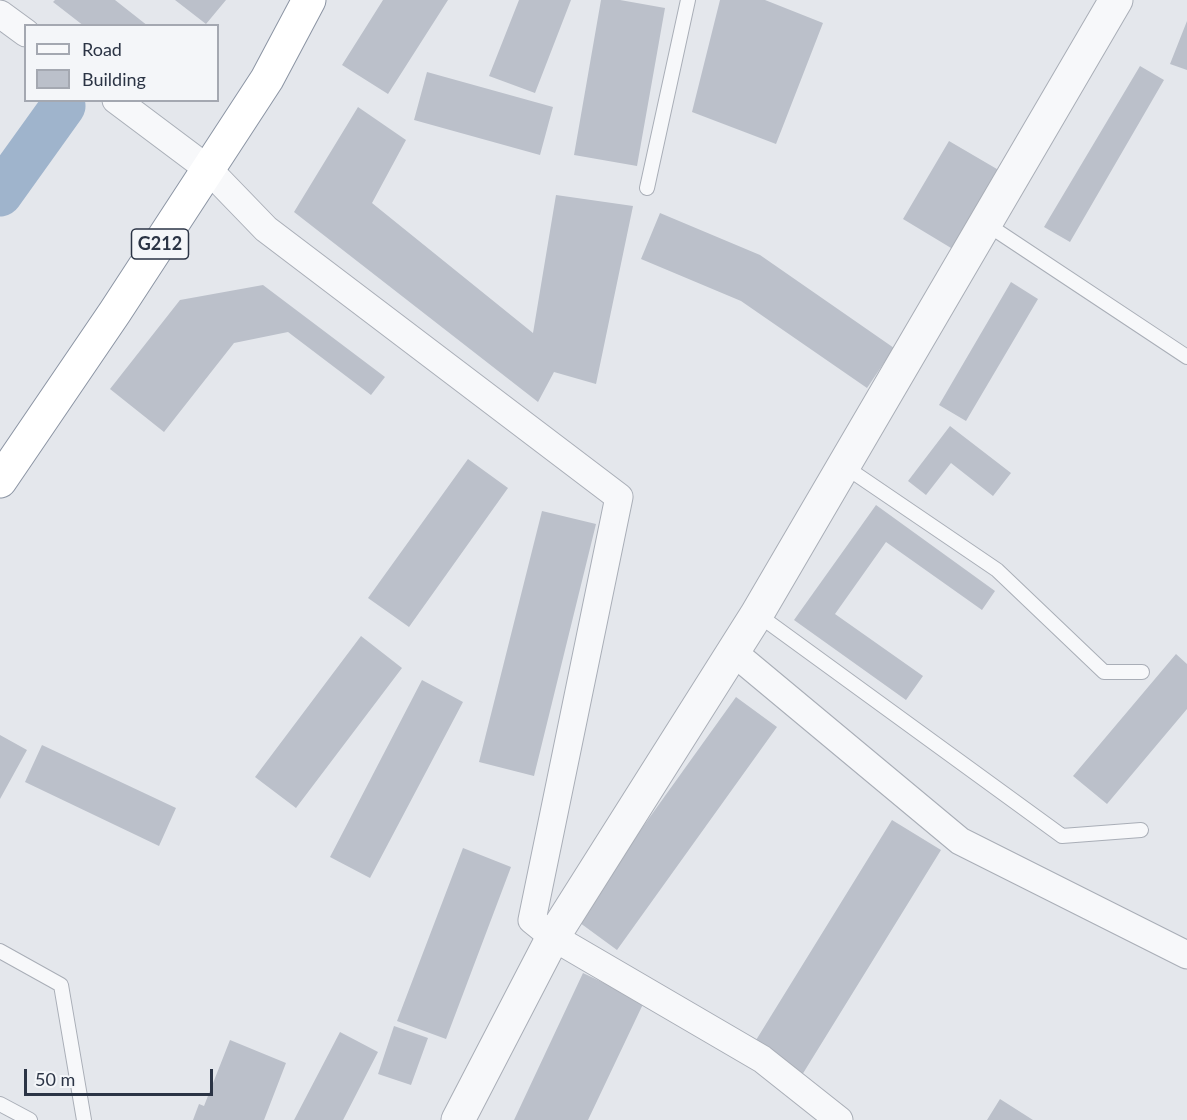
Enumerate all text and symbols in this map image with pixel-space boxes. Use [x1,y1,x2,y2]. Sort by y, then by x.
legend [24,24,219,102]
text: Road [82,38,122,60]
text: Building [82,68,146,90]
road number: G212 [132,229,188,259]
scale bar [27,1057,216,1095]
text: 50 m [35,1068,75,1090]

